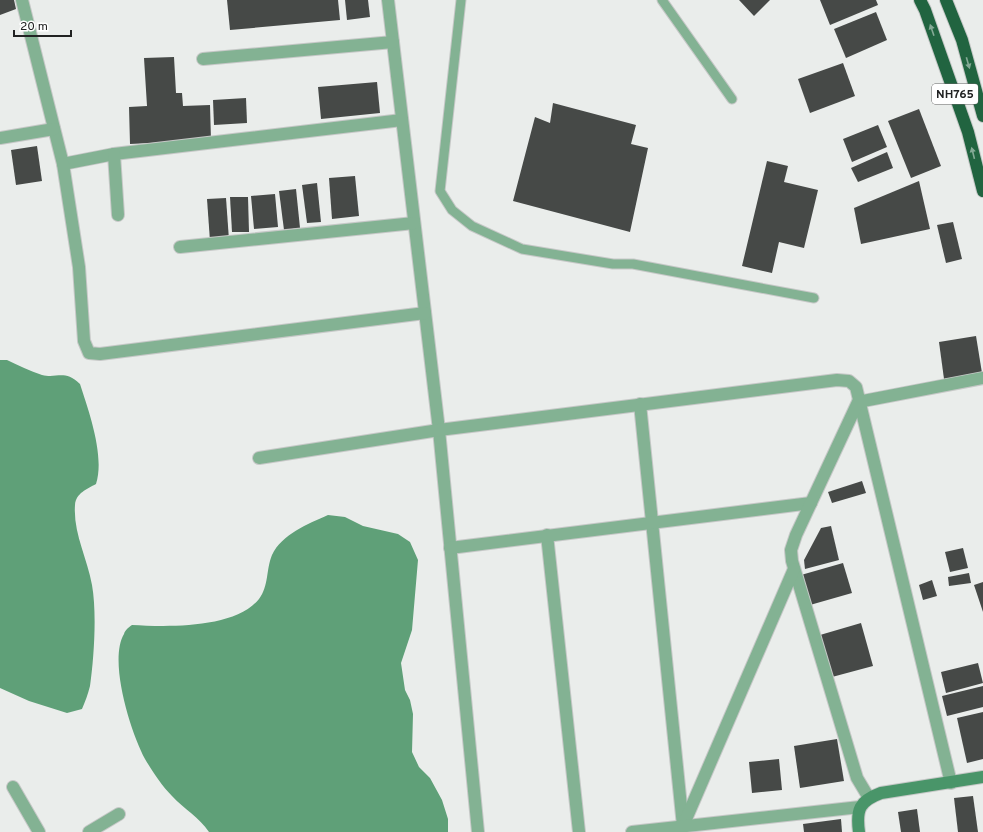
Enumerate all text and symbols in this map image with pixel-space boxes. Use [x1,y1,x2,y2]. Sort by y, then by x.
scale bar [14,12,71,38]
text: 20 m [20,19,48,35]
one-way arrow [929,23,935,35]
one-way arrow [965,57,971,69]
road number: NH765 [932,84,978,104]
one-way arrow [970,147,976,159]

